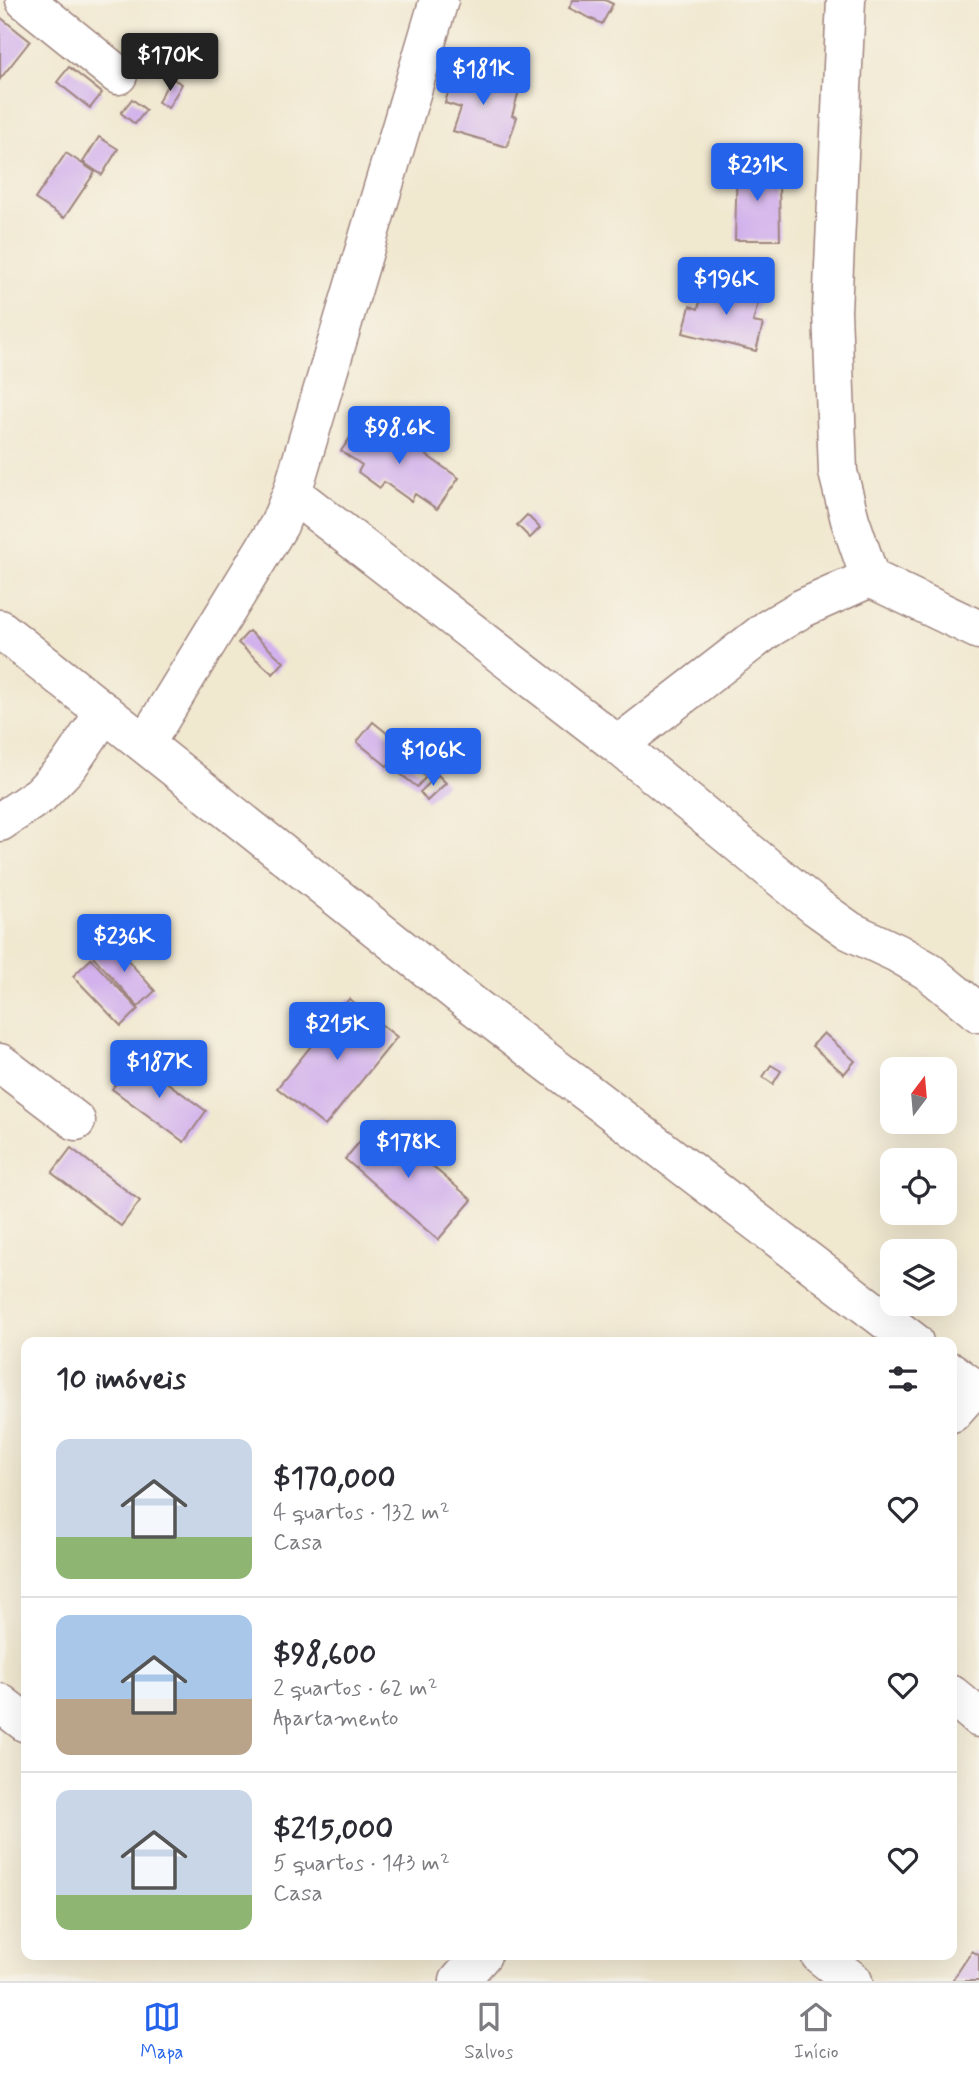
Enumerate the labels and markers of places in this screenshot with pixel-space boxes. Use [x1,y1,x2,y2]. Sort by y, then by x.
pin: $170K [121,34,219,93]
pin: $181K [434,48,532,107]
pin: $231K [708,144,806,203]
pin: $196K [677,258,775,317]
pin: $98.6K [342,406,456,466]
pin: $106K [384,728,482,788]
pin: $236K [75,914,173,974]
pin: $215K [288,1002,386,1062]
pin: $187K [110,1040,208,1100]
pin: $178K [359,1120,457,1180]

